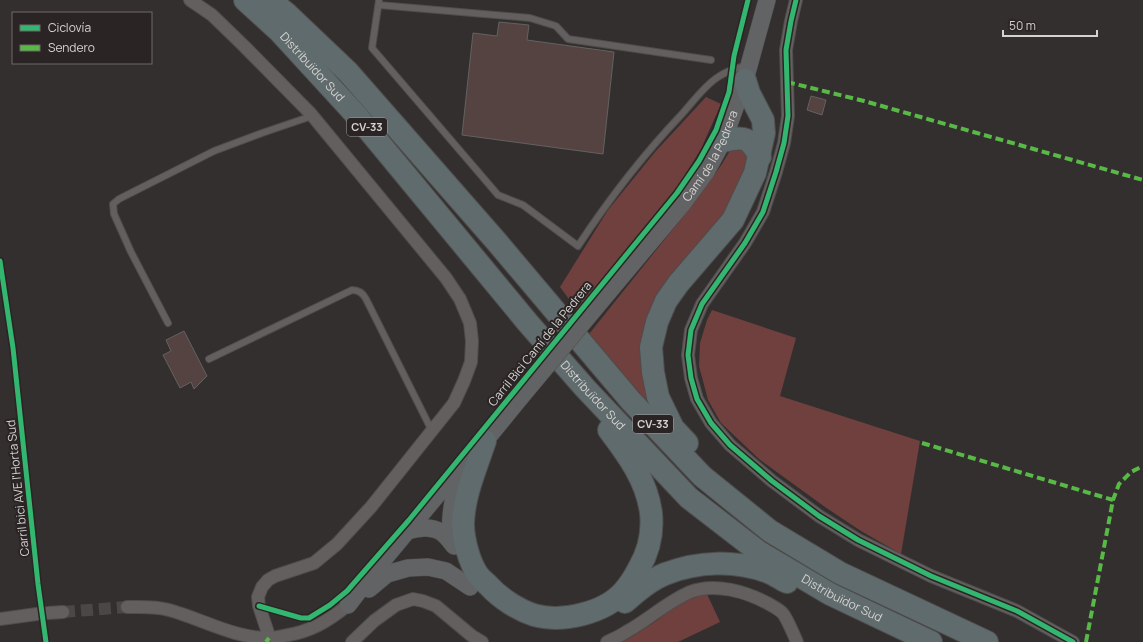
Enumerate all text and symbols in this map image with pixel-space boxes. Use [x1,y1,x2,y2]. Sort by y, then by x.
legend [12,12,152,64]
scale bar [1003,12,1097,38]
text: 50 m [1009,17,1036,34]
text: Ciclovía [48,19,91,36]
street label: Distribuïdor Sud [276,28,349,105]
text: Sendero [48,39,95,56]
street label: Camí de la Pedrera [678,108,741,205]
road number: CV-33 [347,118,387,136]
street label: Carril Bici Camí de la Pedrera [484,278,595,410]
street label: Distribuïdor Sud [557,357,629,434]
road number: CV-33 [633,415,673,433]
street label: Carril bici AVE l'Horta Sud [2,419,33,557]
street label: Distribuïdor Sud [798,570,885,626]

